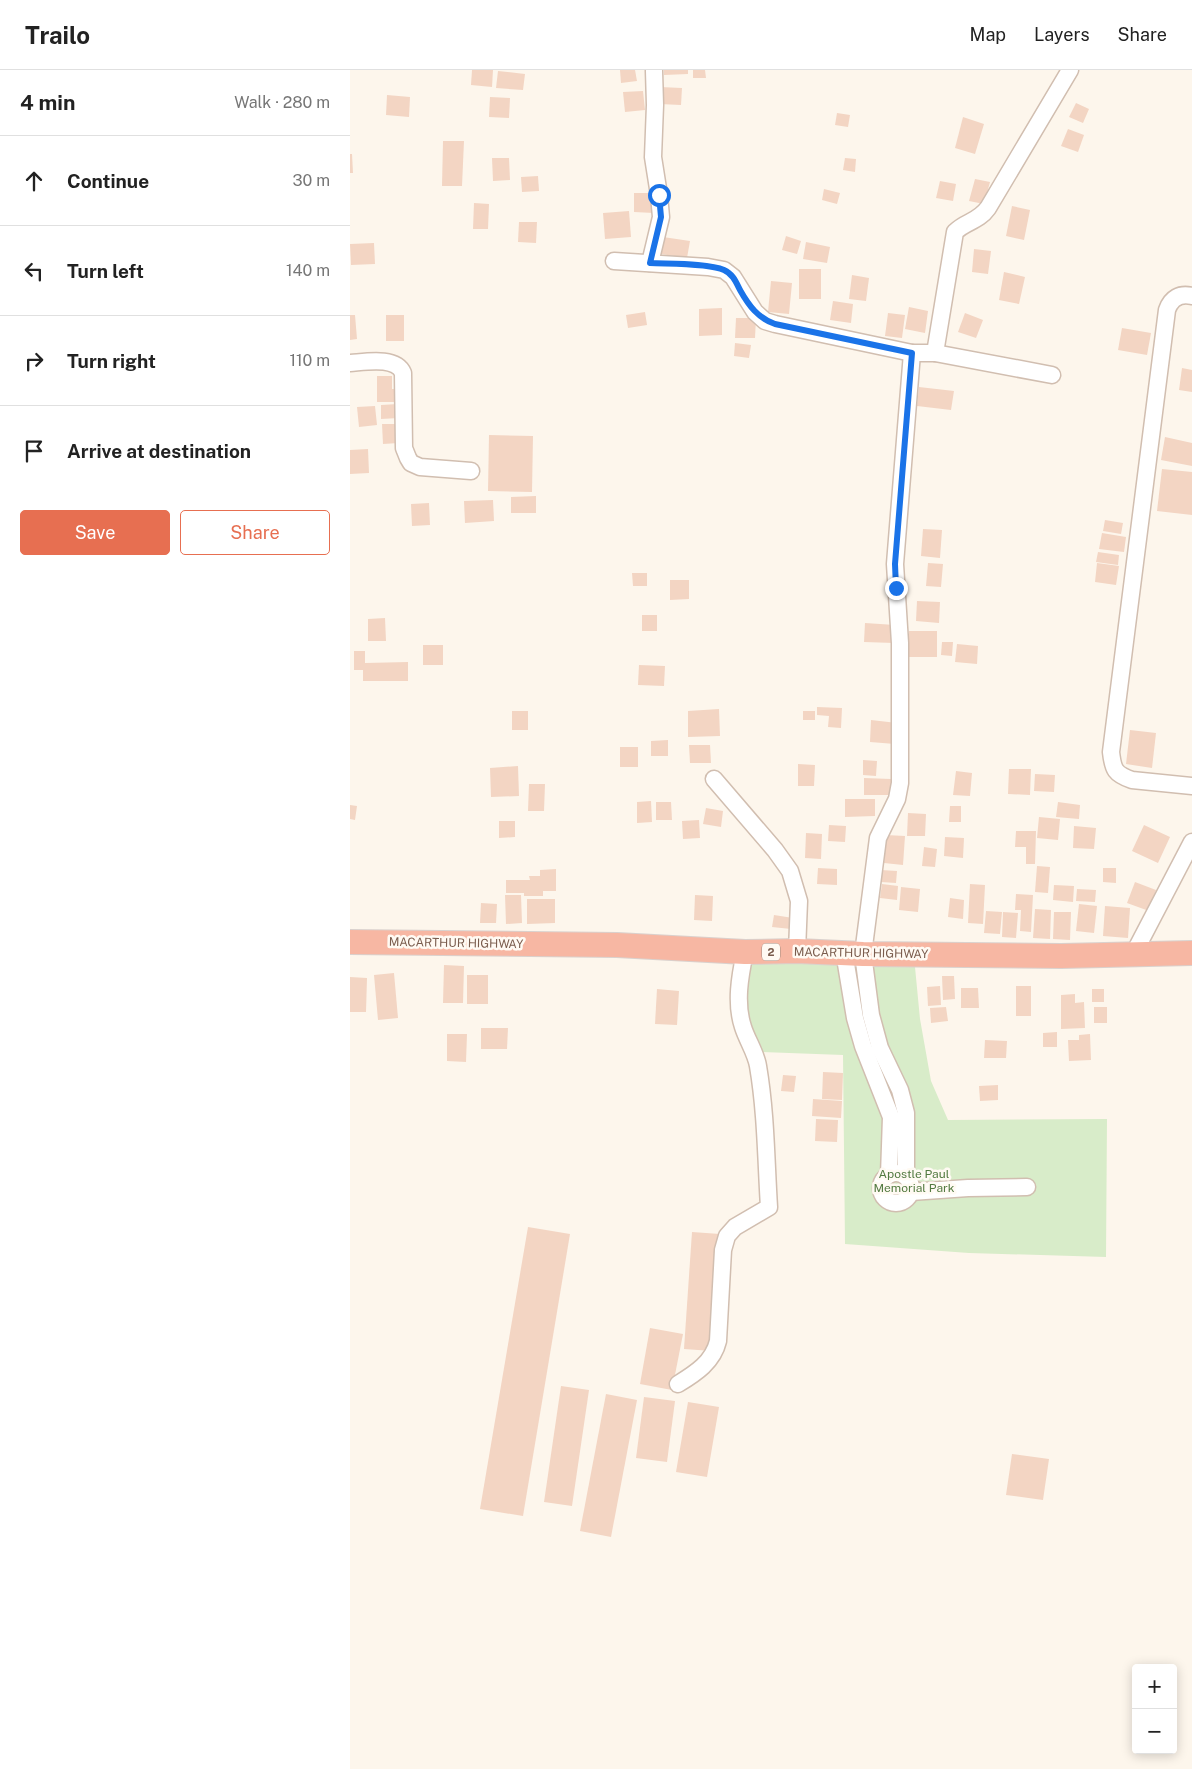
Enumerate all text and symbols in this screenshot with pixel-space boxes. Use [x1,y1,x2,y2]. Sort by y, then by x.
text: Trailo [25,21,90,49]
text: Map [970,24,1006,45]
text: Layers [1034,24,1090,45]
text: Share [1118,24,1167,45]
text: 4 min [20,90,75,115]
text: Walk · 280 m [234,93,330,112]
icon: ahead [20,167,48,195]
text: Continue [67,170,149,192]
text: 30 m [293,171,330,190]
route start [648,184,671,207]
icon: left [20,257,48,285]
text: Turn left [67,260,144,282]
text: 140 m [286,261,330,280]
icon: right [20,347,48,375]
text: Turn right [67,350,156,372]
text: 110 m [289,351,330,370]
icon: arrive [20,437,48,465]
text: Arrive at destination [67,440,251,462]
button: Save [20,510,170,555]
button: Share [180,510,330,555]
route end [885,577,908,600]
street label: MACARTHUR HIGHWAY [389,935,524,951]
road number: 2 [762,944,780,960]
street label: MACARTHUR HIGHWAY [794,945,929,961]
park label: Apostle Paul Memorial Park [874,1167,955,1195]
map controls [1132,1664,1177,1754]
button: + [1132,1664,1177,1709]
button: − [1132,1709,1177,1754]

